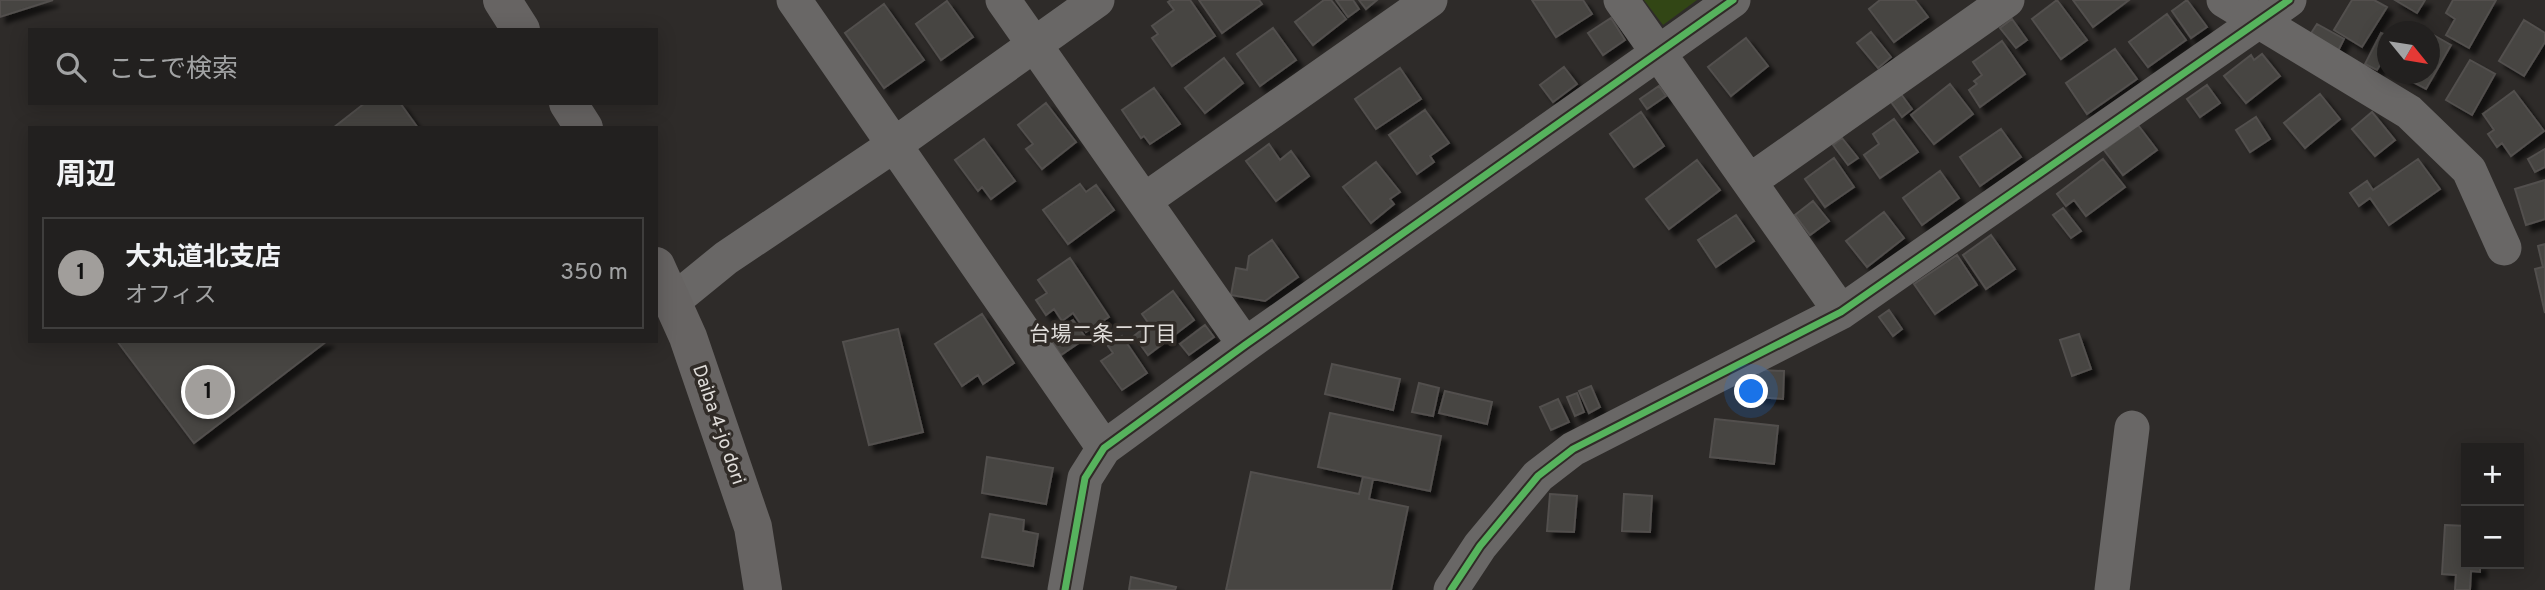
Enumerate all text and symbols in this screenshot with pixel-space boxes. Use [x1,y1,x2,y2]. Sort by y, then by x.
north arrow [2377,21,2440,84]
search box [28,28,658,105]
icon: search [52,48,90,86]
text: ここで検索 [108,54,238,87]
text: 周辺 [56,158,116,195]
text: 大丸道北支店 [125,242,281,275]
text: 1 [76,259,86,288]
text: 350 m [560,259,628,288]
text: オフィス [125,282,217,311]
district label: 台場二条二丁目 [1030,322,1177,349]
street label: Daiba 4-jo dori [686,362,750,488]
pin: 1 [185,366,231,418]
your location [1734,374,1768,408]
map controls [2461,443,2524,569]
button: + [2461,443,2524,506]
button: − [2461,506,2524,569]

